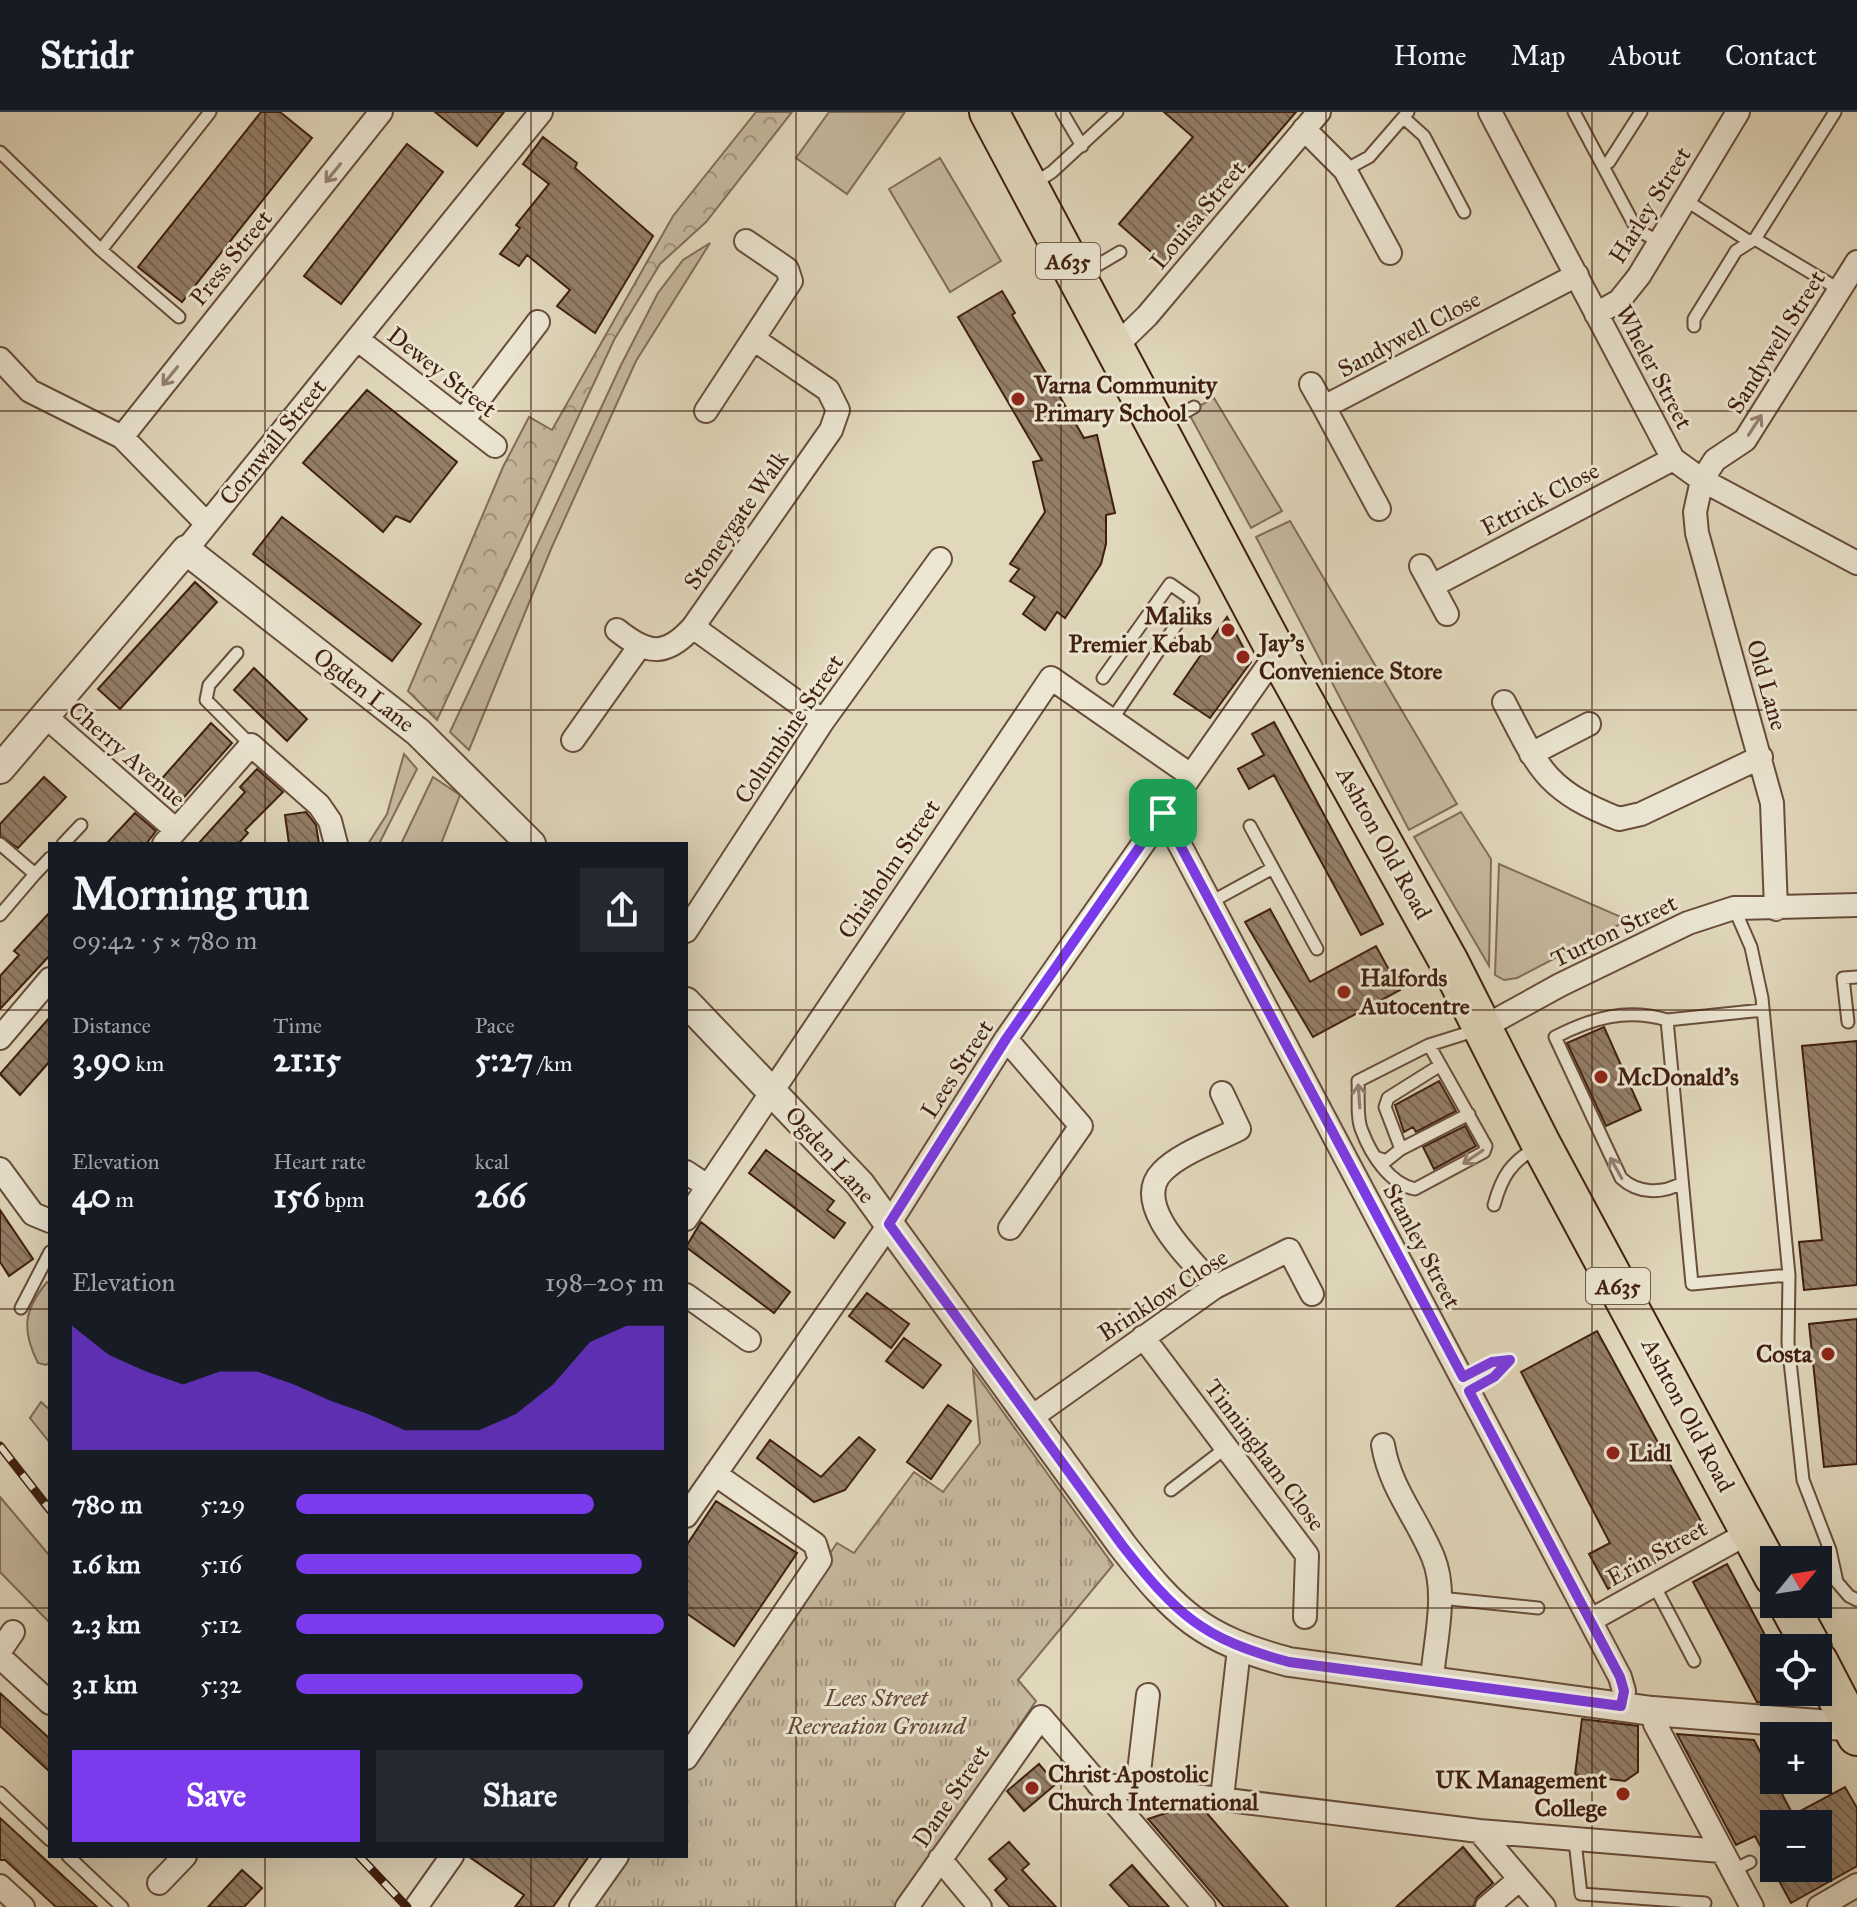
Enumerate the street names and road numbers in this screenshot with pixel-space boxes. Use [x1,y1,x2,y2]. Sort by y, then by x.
street label: Harley Street [1602,141,1698,269]
street label: Louisa Street [1144,154,1253,276]
street label: Press Street [183,204,279,312]
road number: A635 [1036,243,1100,279]
street label: Sandywell Street [1720,264,1832,419]
street label: Sandywell Close [1332,284,1486,384]
street label: Wheler Street [1609,300,1700,435]
street label: Dewey Street [381,320,503,424]
street label: Cornwall Street [213,372,333,511]
street label: Stoneygate Walk [677,444,796,595]
street label: Ettrick Close [1476,455,1604,543]
street label: Old Lane [1740,636,1794,734]
street label: Ogden Lane [307,641,421,739]
street label: Columbine Street [728,648,850,809]
street label: Cherry Avenue [62,695,192,813]
street label: Ashton Old Road [1329,760,1438,925]
street label: Chisholm Street [831,793,947,945]
street label: Turton Street [1546,887,1682,974]
street label: Lees Street [914,1014,1000,1124]
street label: Ogden Lane [779,1100,881,1210]
street label: Stanley Street [1376,1178,1468,1314]
street label: Brinklow Close [1092,1242,1234,1348]
road number: A635 [1586,1268,1650,1304]
street label: Ashton Old Road [1634,1332,1741,1497]
street label: Tinningham Close [1198,1373,1332,1537]
street label: Erin Street [1601,1513,1713,1593]
street label: Dane Street [906,1739,996,1853]

